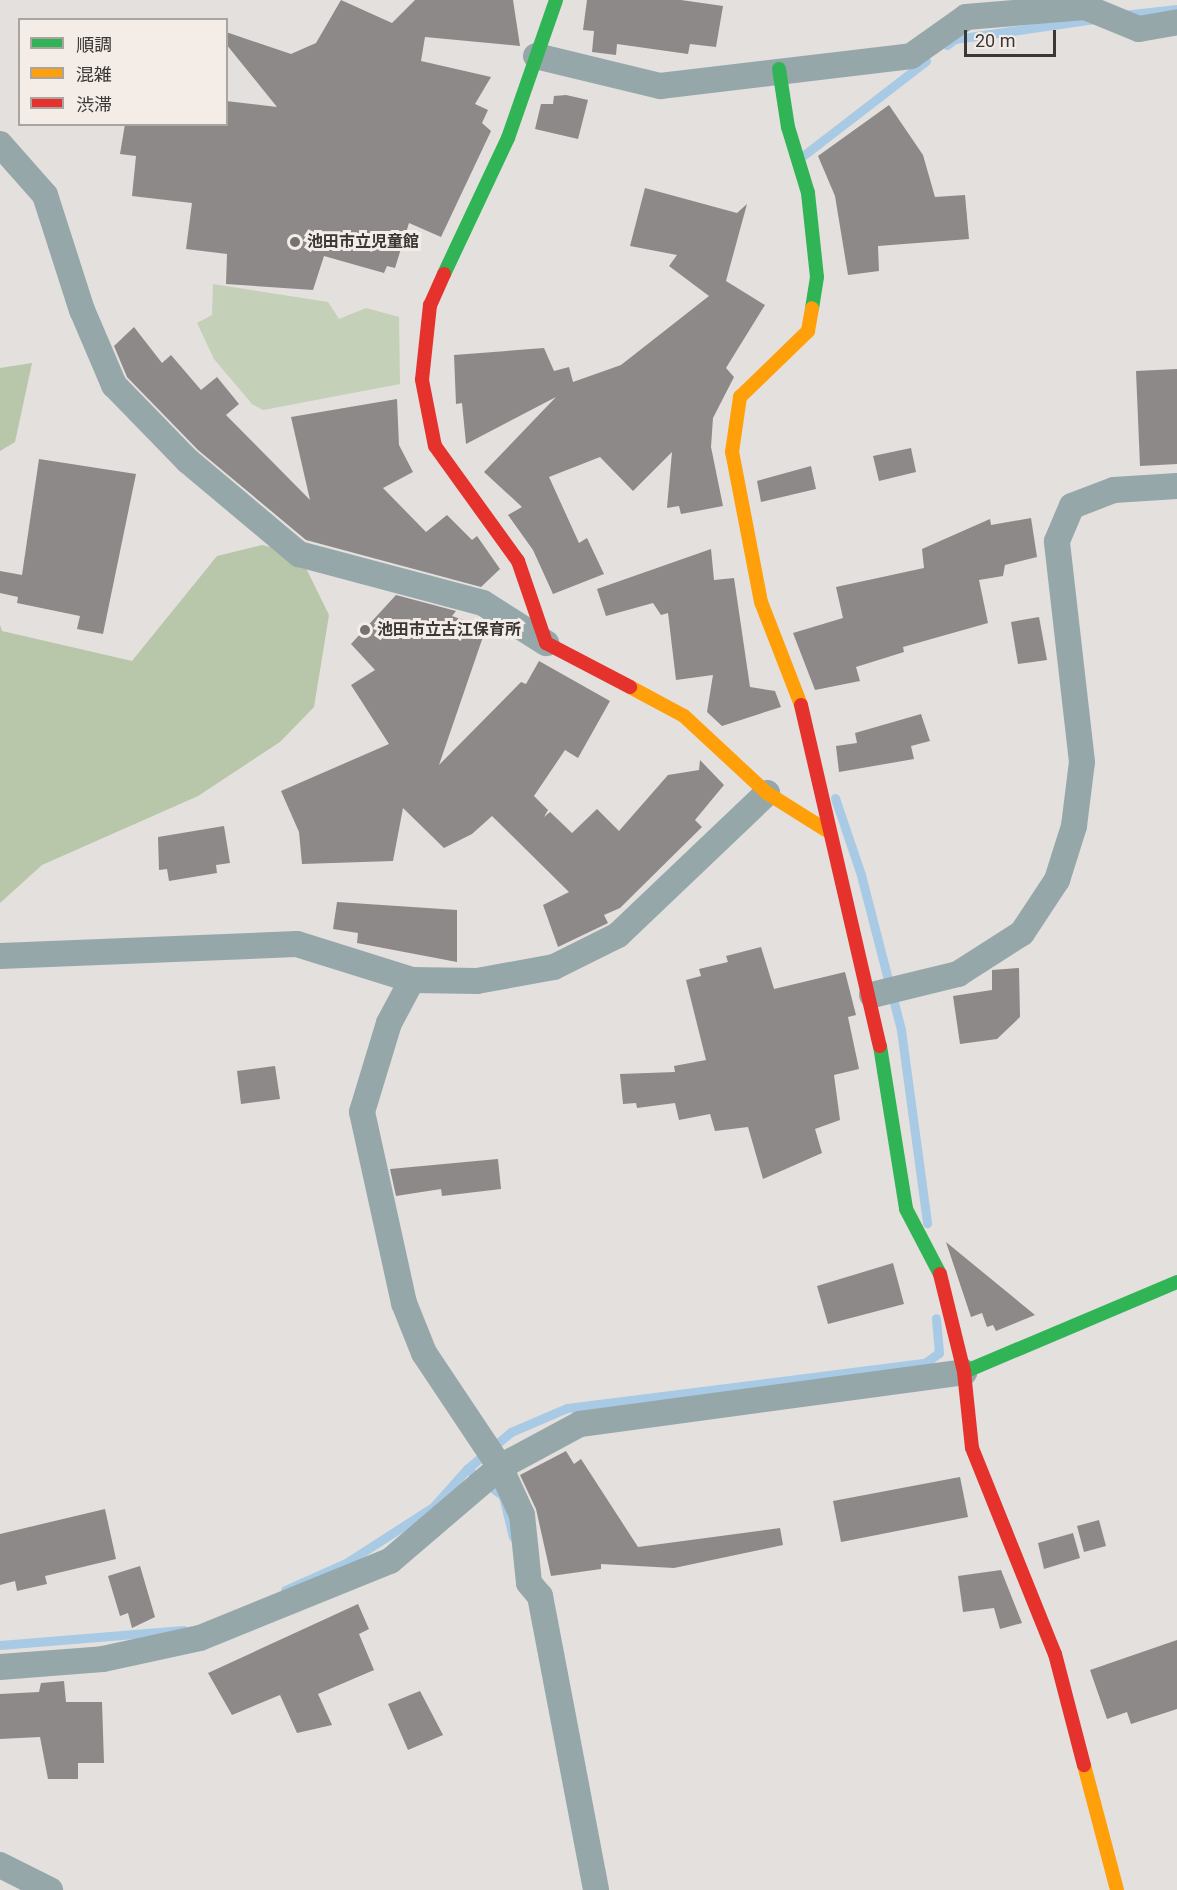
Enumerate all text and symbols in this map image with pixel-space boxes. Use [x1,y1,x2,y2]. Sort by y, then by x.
legend [18,18,228,126]
scale bar [967,18,1058,56]
text: 20 m [975,30,1015,51]
text: 順調 [76,34,112,55]
text: 混雑 [76,64,112,85]
text: 渋滞 [76,94,112,115]
place label: 池田市立児童館 [307,232,419,252]
marker: 池田市立児童館 [288,235,302,249]
place label: 池田市立古江保育所 [377,620,521,640]
marker: 池田市立古江保育所 [358,623,372,637]

